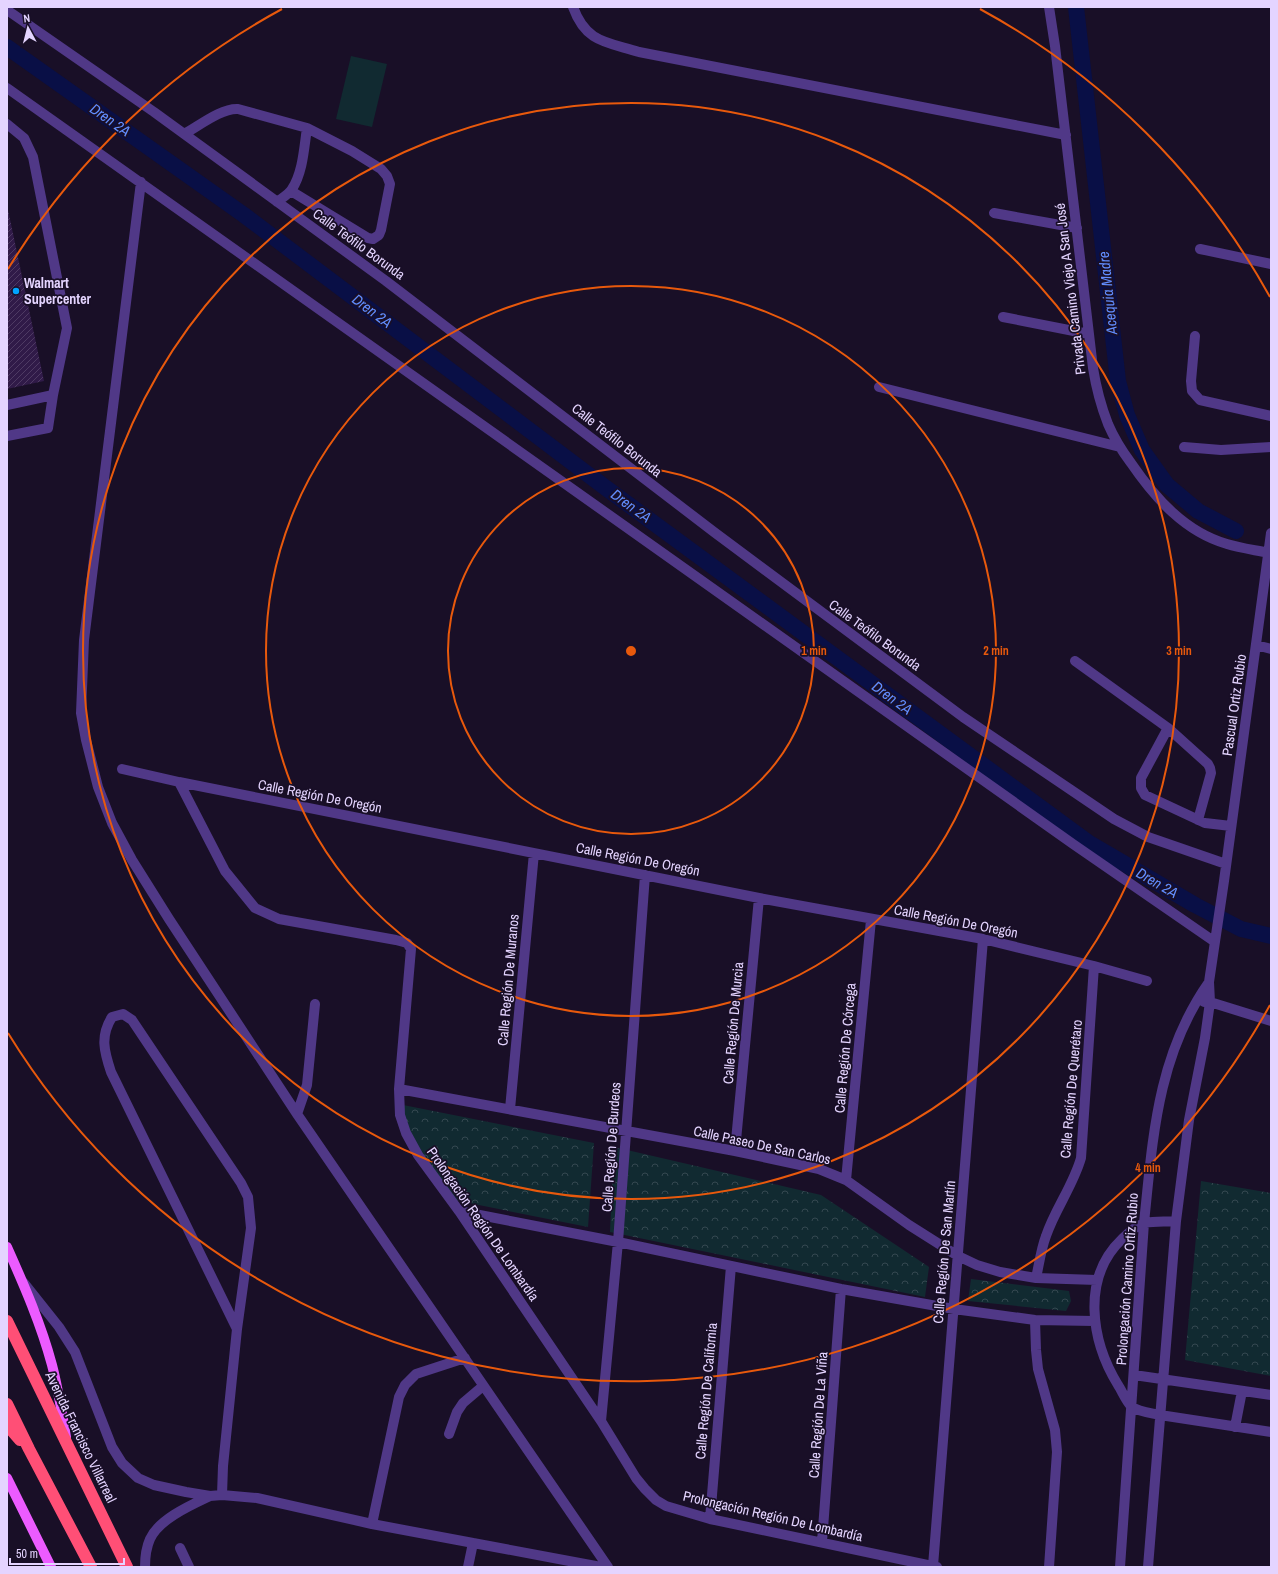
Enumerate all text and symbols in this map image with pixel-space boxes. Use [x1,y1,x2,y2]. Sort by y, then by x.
north arrow [8,8,48,48]
text: N [23,11,31,25]
water label: Dren 2A [86,98,135,141]
street label: Privada Camino Viejo A San José [1051,202,1089,376]
street label: Calle Teófilo Borunda [309,205,409,284]
water label: Acequia Madre [1093,250,1122,337]
place label: Walmart Supercenter [24,274,92,308]
marker: Walmart Supercenter [11,286,21,296]
water label: Dren 2A [348,289,397,333]
street label: Calle Teófilo Borunda [568,399,666,481]
water label: Dren 2A [607,484,656,527]
street label: Calle Teófilo Borunda [825,596,925,675]
text: 1 min [801,643,827,659]
text: 2 min [983,643,1009,659]
text: 3 min [1166,643,1192,659]
centre of rings [624,644,638,658]
street label: Pascual Ortiz Rubio [1218,653,1250,757]
water label: Dren 2A [868,676,917,719]
street label: Calle Región De Oregón [257,775,383,817]
street label: Calle Región De Oregón [575,838,701,880]
water label: Dren 2A [1132,862,1182,903]
street label: Calle Región De Oregón [893,900,1019,942]
street label: Calle Región De Muranos [493,913,523,1047]
street label: Calle Región De Murcia [719,961,747,1085]
street label: Calle Región De Córcega [830,981,860,1114]
street label: Calle Región De Querétaro [1056,1019,1086,1159]
street label: Calle Región De Burdeos [597,1081,625,1213]
street label: Calle Paseo De San Carlos [692,1122,832,1168]
street label: Prolongación Región De Lombardía [423,1144,543,1305]
text: 4 min [1135,1160,1161,1176]
street label: Calle Región De San Martín [929,1180,959,1324]
street label: Prolongación Camino Ortiz Rubio [1112,1192,1142,1366]
street label: Calle Región De California [691,1321,721,1460]
street label: Calle Región De La Viña [805,1351,831,1479]
street label: Avenida Francisco Villarreal [41,1368,121,1506]
street label: Prolongación Región De Lombardía [681,1487,865,1546]
scale bar [10,1540,124,1566]
text: 50 m [16,1546,38,1562]

